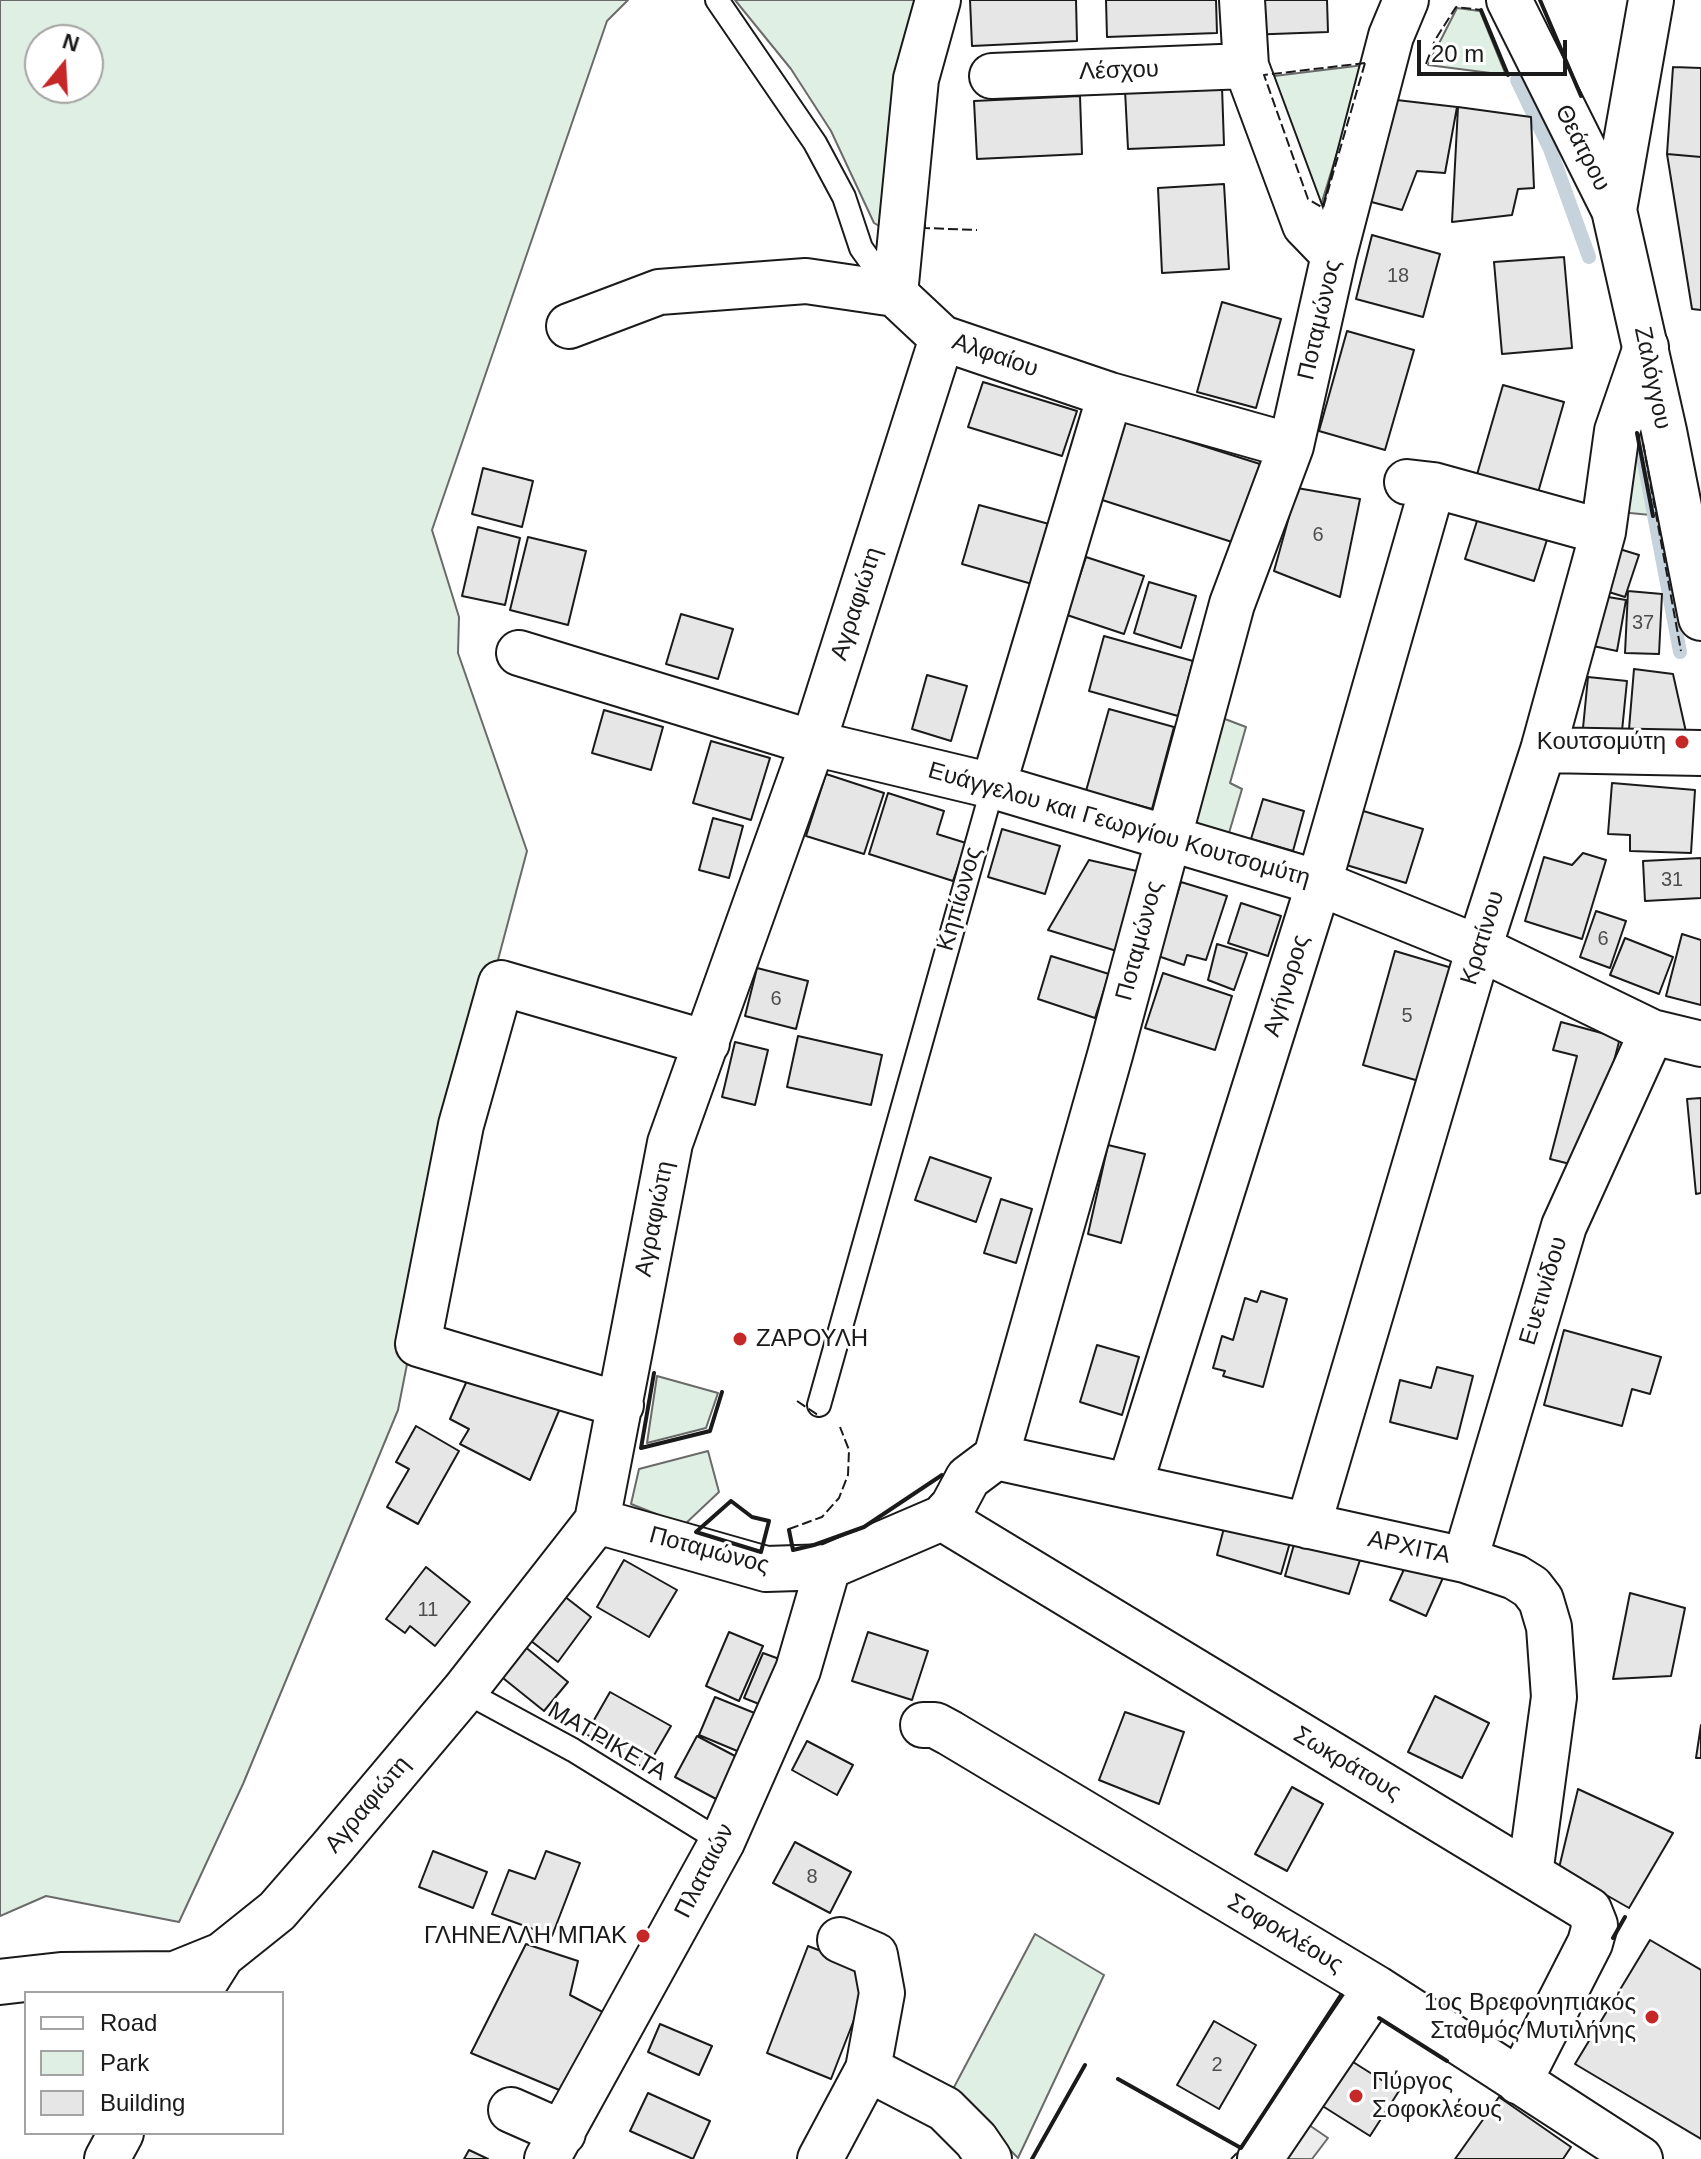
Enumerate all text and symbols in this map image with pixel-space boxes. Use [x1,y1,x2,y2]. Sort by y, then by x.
north arrow [24,24,104,104]
scale bar [1421,24,1571,74]
text: N [60,28,82,57]
text: 20 m [1431,40,1484,67]
street label: Λέσχου [1079,55,1159,87]
street label: Θεάτρου [1548,100,1616,196]
street label: Ποταμώνος [1292,257,1348,383]
house number: 18 [1387,264,1409,288]
street label: Ζαλόγγου [1627,324,1677,432]
street label: Αλφαίου [948,328,1042,384]
house number: 6 [1312,523,1324,547]
street label: Αγραφιώτη [825,544,889,664]
house number: 37 [1632,611,1654,635]
place label: Κουτσομύτη [1537,728,1666,756]
marker: Κουτσομύτη [1673,733,1691,751]
street label: Ευάγγελου και Γεωργίου Κουτσομύτη [925,757,1313,893]
street label: Κηπίωνος [931,844,989,954]
house number: 31 [1661,868,1683,892]
street label: Ποταμώνος [1110,878,1170,1004]
street label: Κρατίνου [1455,887,1511,989]
house number: 6 [1597,927,1609,951]
street label: Αγήνορος [1258,932,1316,1040]
house number: 6 [770,987,782,1011]
house number: 5 [1401,1004,1413,1028]
street label: Αγραφιώτη [630,1159,680,1279]
street label: Ευετινίδου [1514,1233,1574,1349]
place label: ΖΑΡΟΥΛΗ [756,1325,868,1353]
marker: ΖΑΡΟΥΛΗ [731,1330,749,1348]
street label: Ποταμώνος [646,1521,772,1581]
street label: ΑΡΧΙΤΑ [1365,1525,1453,1571]
house number: 11 [418,1598,438,1622]
street label: ΜΑΤΡΙΚΕΤΑ [542,1696,672,1788]
street label: Σωκράτους [1288,1721,1406,1807]
street label: Αγραφιώτη [319,1751,417,1859]
street label: Πλαταιών [669,1819,741,1923]
house number: 8 [806,1865,818,1889]
street label: Σοφοκλέους [1222,1888,1348,1980]
place label: ΓΛΗΝΕΛΛΗ ΜΠΑΚ [424,1922,627,1950]
marker: ΓΛΗΝΕΛΛΗ ΜΠΑΚ [634,1927,652,1945]
place label: 1ος Βρεφονηπιακός Σταθμός Μυτιλήνης [1424,1989,1636,2045]
legend [24,1991,284,2135]
marker: 1ος Βρεφονηπιακός Σταθμός Μυτιλήνης [1643,2008,1661,2026]
text: Road [100,2009,157,2036]
text: Park [100,2049,149,2076]
house number: 2 [1211,2053,1223,2077]
place label: Πύργος Σοφοκλέους [1372,2068,1502,2124]
marker: Πύργος Σοφοκλέους [1347,2087,1365,2105]
text: Building [100,2089,185,2116]

